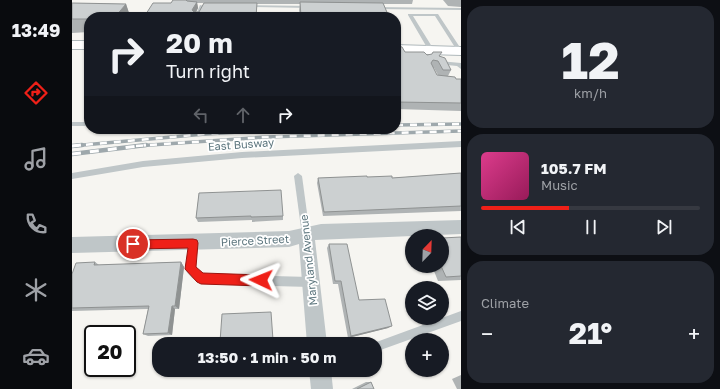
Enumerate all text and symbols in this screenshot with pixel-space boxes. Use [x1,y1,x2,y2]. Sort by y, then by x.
text: 13:49 [12,19,60,41]
text: 20 m [166,26,233,59]
icon: right [100,28,152,80]
text: 12 [561,28,620,90]
text: Turn right [166,60,250,82]
icon: directions [22,79,50,107]
text: km/h [574,85,607,101]
icon: left [190,104,212,126]
icon: ahead [232,104,254,126]
icon: right [274,104,296,126]
street label: East Busway [207,135,275,153]
icon: music [22,145,50,173]
text: 105.7 FM [541,159,607,177]
text: Music [541,177,578,193]
icon: phone [22,210,50,238]
street label: Maryland Avenue [297,214,319,306]
icon: previous [507,216,529,238]
icon: pause [580,216,602,238]
icon: next [653,216,675,238]
pin [116,227,150,261]
north arrow [405,229,449,273]
map controls [405,229,449,377]
street label: Pierce Street [221,232,289,248]
icon: arrive [122,233,144,255]
position arrow [240,259,282,301]
icon: climate [22,276,50,304]
button: layers [405,281,449,325]
text: Climate [481,295,529,311]
text: 21° [569,315,612,351]
text: − [481,320,493,347]
text: + [688,320,700,347]
speed limit sign: 20 [84,325,136,377]
button: + [405,333,449,377]
icon: car [22,342,50,370]
text: 13:50 · 1 min · 50 m [198,348,336,366]

